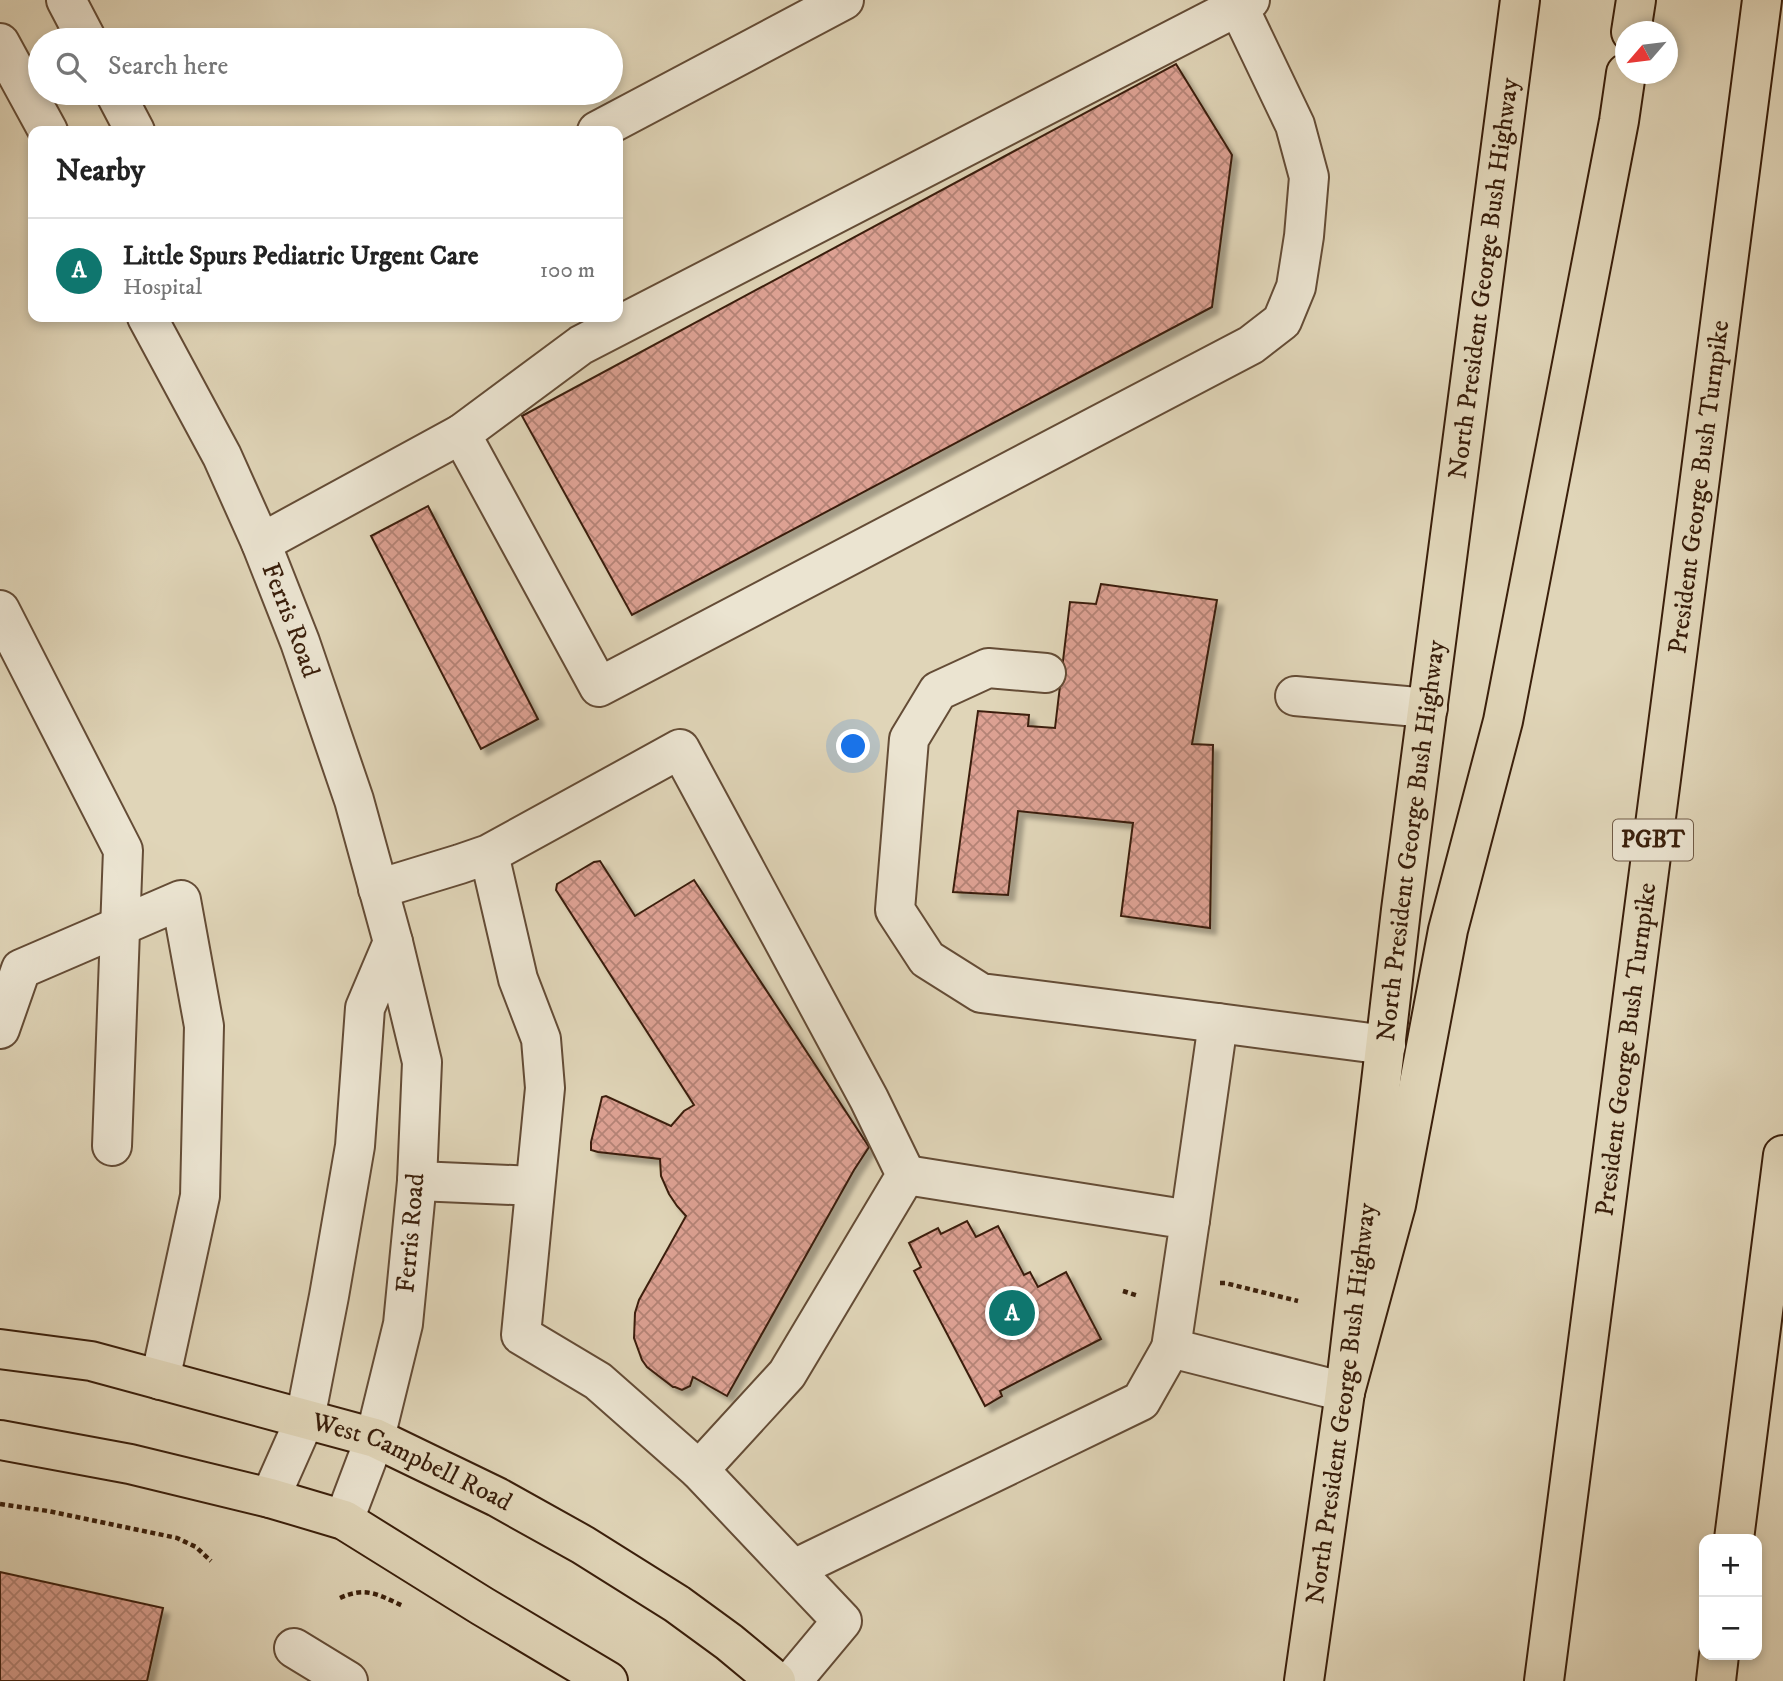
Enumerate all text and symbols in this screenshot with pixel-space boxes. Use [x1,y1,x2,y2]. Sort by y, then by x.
north arrow [1615,21,1678,84]
search box [28,28,623,105]
icon: search [52,48,90,86]
text: Search here [108,50,228,83]
street label: North President George Bush Highway [1441,75,1526,481]
text: Nearby [56,153,145,190]
text: Little Spurs Pediatric Urgent Care [123,240,479,273]
text: A [72,256,86,285]
text: 100 m [540,256,595,285]
text: Hospital [123,273,202,302]
street label: President George Bush Turnpike [1661,318,1737,656]
street label: Ferris Road [254,558,327,682]
street label: North President George Bush Highway [1369,637,1453,1043]
your location [836,729,870,763]
road number: PGBT [1613,820,1693,860]
street label: President George Bush Turnpike [1588,881,1664,1218]
street label: Ferris Road [389,1172,433,1294]
street label: North President George Bush Highway [1299,1200,1383,1606]
pin: A [989,1287,1035,1339]
street label: West Campbell Road [307,1405,518,1519]
map controls [1699,1534,1762,1660]
button: + [1699,1534,1762,1597]
button: − [1699,1597,1762,1660]

